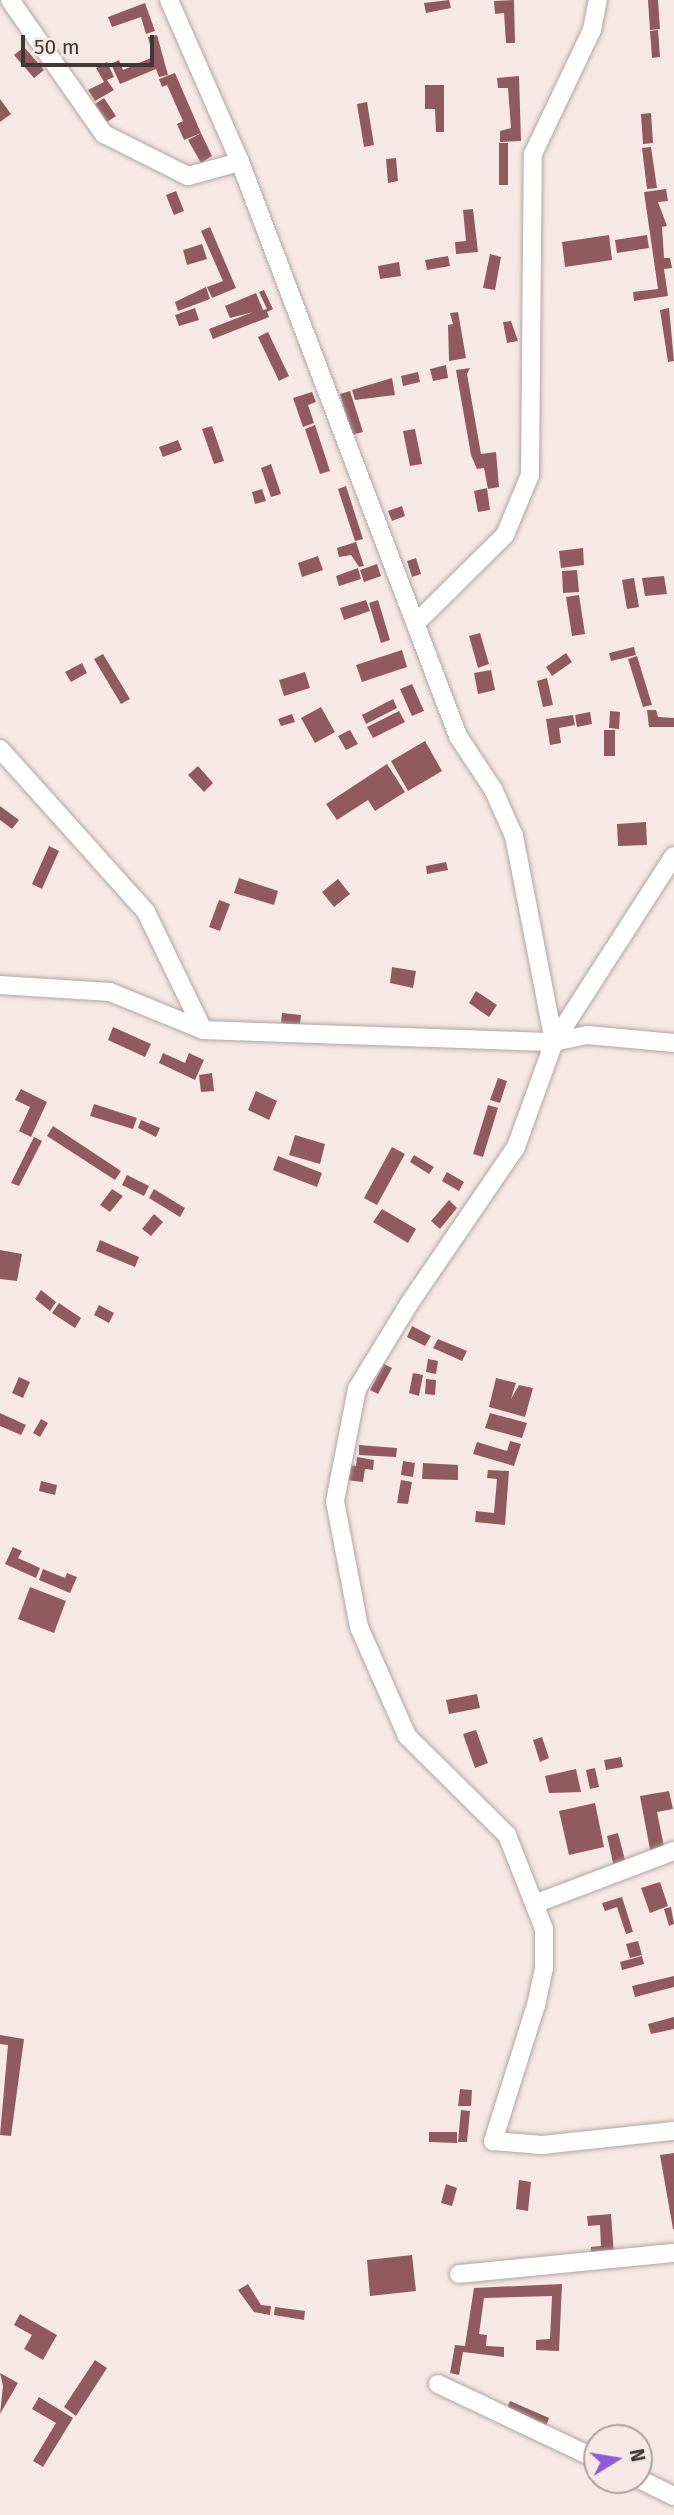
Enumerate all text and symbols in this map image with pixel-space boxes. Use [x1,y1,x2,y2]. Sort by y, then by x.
scale bar [24,21,158,65]
text: 50 m [34,34,80,60]
north arrow [583,2424,653,2494]
text: N [625,2447,650,2464]

